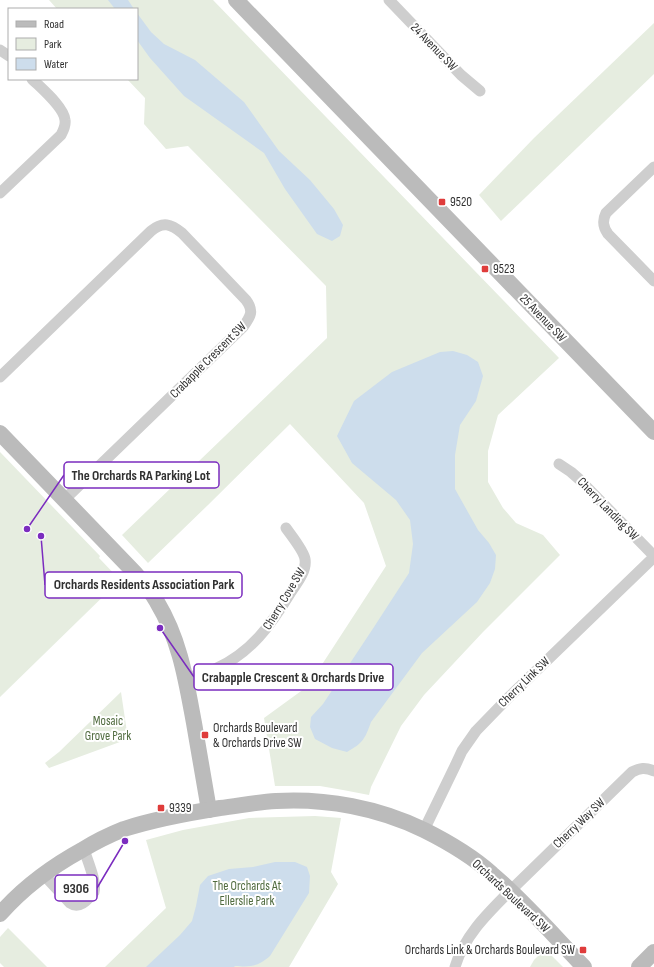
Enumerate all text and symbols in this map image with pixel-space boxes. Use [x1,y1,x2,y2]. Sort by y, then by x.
legend [8,8,138,80]
text: Road [44,17,64,32]
street label: 24 Avenue SW [407,20,461,75]
text: Park [44,37,62,52]
text: Water [44,57,68,72]
place label: 9520 [450,194,472,210]
marker: 9520 [437,197,447,207]
place label: 9523 [493,261,515,277]
marker: 9523 [480,264,490,274]
street label: 25 Avenue SW [516,291,570,346]
street label: Crabapple Crescent SW [166,318,250,402]
callout: The Orchards RA Parking Lot [64,462,219,488]
text: The Orchards RA Parking Lot [72,467,211,484]
street label: Cherry Landing SW [574,474,643,544]
street label: Cherry Cove SW [259,565,309,633]
callout: Orchards Residents Association Park [45,572,242,598]
text: Orchards Residents Association Park [54,576,234,593]
street label: Cherry Link SW [495,653,554,711]
callout: Crabapple Crescent & Orchards Drive [194,664,393,690]
text: Crabapple Crescent & Orchards Drive [202,669,384,686]
park label: Mosaic Grove Park [85,713,131,744]
place label: Orchards Boulevard & Orchards Drive SW [213,720,302,751]
marker: Orchards Boulevard & Orchards Drive SW [200,730,210,740]
street label: Cherry Way SW [550,794,609,852]
place label: 9339 [169,800,192,816]
marker: 9339 [156,803,166,813]
street label: Orchards Boulevard SW [469,856,554,936]
callout: 9306 [55,875,97,901]
park label: The Orchards At Ellerslie Park [213,878,282,909]
text: 9306 [63,880,89,897]
place label: Orchards Link & Orchards Boulevard SW [405,942,576,958]
marker: Orchards Link & Orchards Boulevard SW [578,945,588,955]

